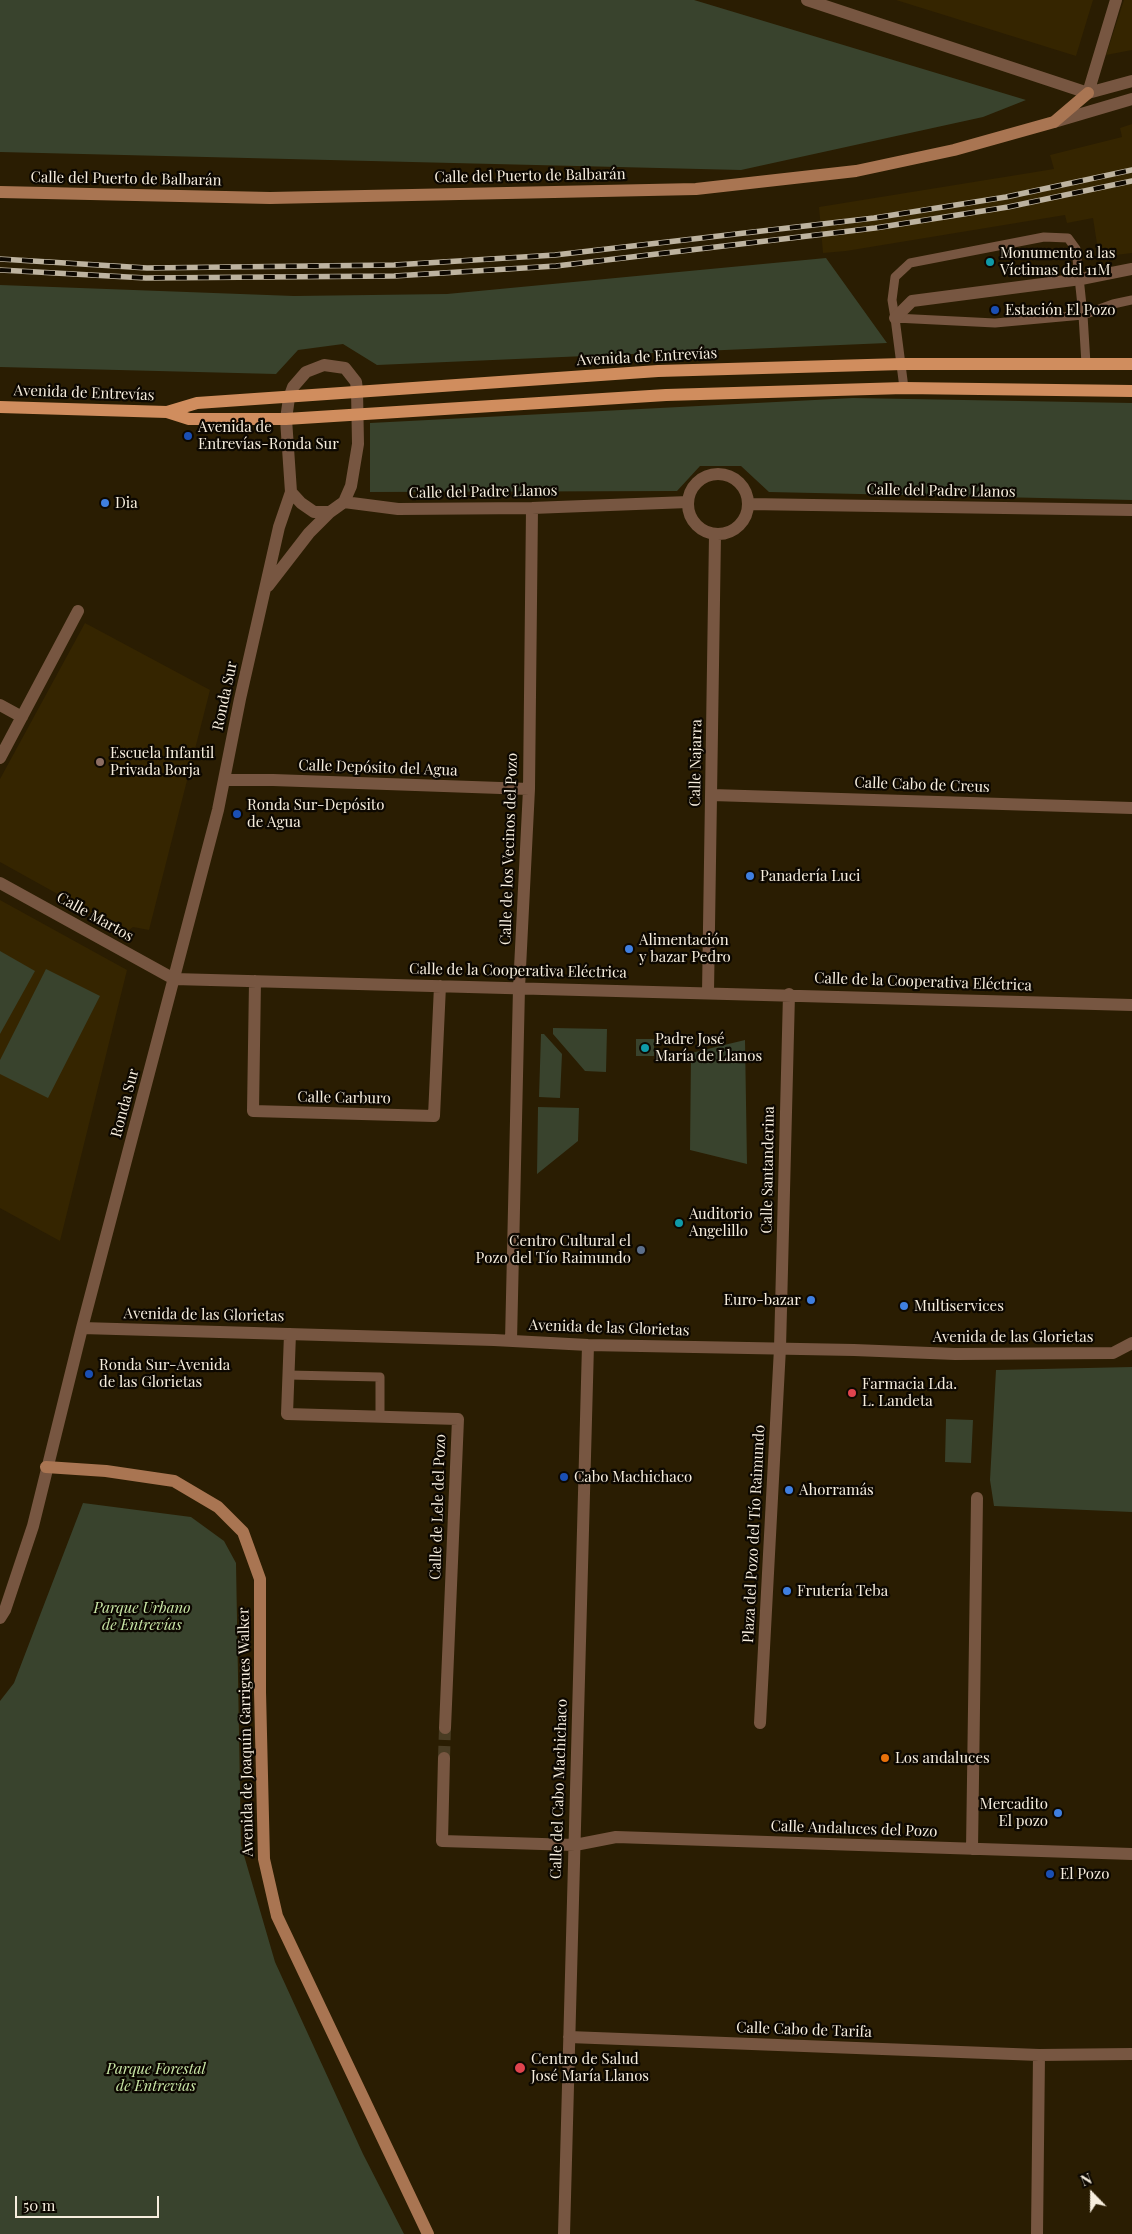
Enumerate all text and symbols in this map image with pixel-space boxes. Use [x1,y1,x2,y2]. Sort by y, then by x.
street label: Calle del Puerto de Balbarán [434,165,626,187]
street label: Calle del Puerto de Balbarán [30,168,222,190]
place label: Monumento a las Víctimas del 11M [1000,244,1115,279]
marker: Monumento a las Víctimas del 11M [984,256,996,268]
place label: Estación El Pozo [1005,301,1116,319]
marker: Estación El Pozo [989,304,1001,316]
street label: Avenida de Entrevías [576,344,718,370]
street label: Avenida de Entrevías [13,382,155,404]
place label: Avenida de Entrevías-Ronda Sur [198,418,339,453]
marker: Avenida de Entrevías-Ronda Sur [182,430,194,442]
street label: Calle del Padre Llanos [866,481,1016,501]
street label: Calle del Padre Llanos [408,482,558,502]
place label: Dia [115,494,138,512]
marker: Dia [99,497,111,509]
street label: Ronda Sur [209,660,241,732]
street label: Calle Najarra [686,719,706,807]
place label: Escuela Infantil Privada Borja [110,744,214,779]
street label: Calle de los Vecinos del Pozo [497,753,521,945]
marker: Escuela Infantil Privada Borja [94,756,106,768]
street label: Calle Depósito del Agua [298,756,458,780]
street label: Calle Cabo de Creus [854,774,990,796]
place label: Ronda Sur-Depósito de Agua [247,796,384,831]
marker: Ronda Sur-Depósito de Agua [231,808,243,820]
place label: Panadería Luci [760,867,860,885]
marker: Panadería Luci [744,870,756,882]
street label: Calle Martos [54,889,136,945]
place label: Alimentación y bazar Pedro [639,931,731,966]
marker: Alimentación y bazar Pedro [623,943,635,955]
street label: Calle de la Cooperativa Eléctrica [409,960,627,982]
street label: Calle de la Cooperativa Eléctrica [814,969,1032,995]
place label: Padre José María de Llanos [655,1030,762,1065]
marker: Padre José María de Llanos [639,1042,651,1054]
street label: Ronda Sur [107,1067,143,1139]
street label: Calle Carburo [297,1088,391,1108]
street label: Calle Santanderina [758,1106,778,1234]
place label: Auditorio Angelillo [689,1205,753,1240]
marker: Auditorio Angelillo [673,1217,685,1229]
place label: Centro Cultural el Pozo del Tío Raimundo [476,1232,631,1267]
marker: Centro Cultural el Pozo del Tío Raimundo [635,1244,647,1256]
place label: Euro-bazar [724,1291,801,1309]
marker: Euro-bazar [805,1294,817,1306]
place label: Multiservices [914,1297,1004,1315]
marker: Multiservices [898,1300,910,1312]
street label: Avenida de las Glorietas [123,1305,285,1325]
street label: Avenida de las Glorietas [528,1316,690,1340]
street label: Avenida de las Glorietas [933,1328,1093,1346]
place label: Ronda Sur-Avenida de las Glorietas [99,1356,230,1391]
marker: Ronda Sur-Avenida de las Glorietas [83,1368,95,1380]
place label: Farmacia Lda. L. Landeta [862,1375,957,1410]
marker: Farmacia Lda. L. Landeta [846,1387,858,1399]
street label: Plaza del Pozo del Tío Raimundo [739,1424,769,1644]
street label: Calle de Lele del Pozo [426,1434,450,1580]
place label: Cabo Machichaco [574,1468,692,1486]
marker: Cabo Machichaco [558,1471,570,1483]
place label: Ahorramás [799,1481,874,1499]
marker: Ahorramás [783,1484,795,1496]
place label: Frutería Teba [797,1582,888,1600]
marker: Frutería Teba [781,1585,793,1597]
park label: Parque Urbano de Entrevías [93,1599,191,1634]
street label: Avenida de Joaquín Garrigues Walker [235,1607,257,1857]
street label: Calle del Cabo Machichaco [547,1699,571,1879]
place label: Los andaluces [895,1749,990,1767]
marker: Los andaluces [879,1752,891,1764]
place label: Mercadito El pozo [980,1795,1048,1830]
marker: Mercadito El pozo [1052,1807,1064,1819]
street label: Calle Andaluces del Pozo [770,1817,938,1841]
place label: El Pozo [1060,1865,1109,1883]
marker: El Pozo [1044,1868,1056,1880]
street label: Calle Cabo de Tarifa [736,2019,872,2041]
place label: Centro de Salud José María Llanos [531,2050,649,2085]
park label: Parque Forestal de Entrevías [106,2060,206,2095]
marker: Centro de Salud José María Llanos [513,2061,527,2075]
north arrow [1067,2169,1117,2219]
text: N [1078,2169,1094,2190]
scale bar [18,2186,161,2218]
text: 50 m [23,2195,55,2215]

